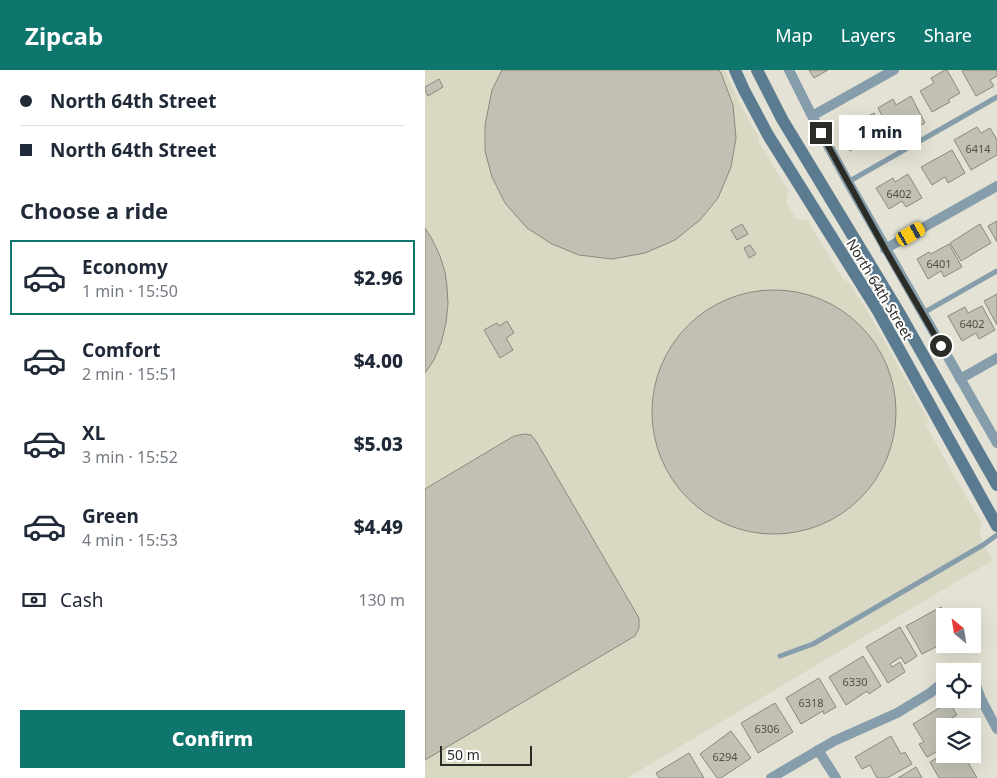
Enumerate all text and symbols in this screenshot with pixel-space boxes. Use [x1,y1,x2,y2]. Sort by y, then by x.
text: Zipcab [25,19,103,52]
text: Map [775,23,813,47]
text: Layers [841,23,896,47]
text: Share [924,23,972,47]
text: North 64th Street [50,88,216,114]
callout: 1 min [839,116,921,150]
text: 1 min [858,121,902,143]
route end [810,122,832,144]
text: North 64th Street [50,137,216,163]
house number: 6414 [965,141,991,156]
house number: 6402 [886,186,912,201]
text: Choose a ride [20,195,168,225]
car [894,220,927,248]
street label: North 64th Street [842,235,918,343]
text: Economy [82,254,168,280]
icon: car [22,255,67,300]
house number: 6401 [926,256,952,271]
text: $2.96 [354,265,403,291]
text: 1 min · 15:50 [82,280,178,302]
house number: 6402 [959,316,985,331]
route start [930,335,952,357]
text: Comfort [82,337,161,363]
icon: car [22,338,67,383]
text: $4.00 [354,348,403,374]
text: 2 min · 15:51 [82,363,178,385]
text: XL [82,420,105,446]
icon: car [22,421,67,466]
text: $5.03 [354,431,403,457]
text: 3 min · 15:52 [82,446,178,468]
text: Green [82,503,139,529]
icon: car [22,504,67,549]
text: $4.49 [354,514,403,540]
text: 4 min · 15:53 [82,529,178,551]
icon: cash [20,586,48,614]
text: Cash [60,587,104,613]
text: 130 m [358,589,405,611]
north arrow [936,608,981,652]
map controls [936,608,981,763]
button: locate [936,663,981,708]
house number: 6330 [842,674,868,689]
house number: 6318 [798,695,824,710]
button: Confirm [20,710,405,768]
button: layers [936,718,981,763]
house number: 6306 [754,721,780,736]
scale bar [440,743,533,766]
text: 50 m [447,745,480,764]
house number: 6294 [712,749,738,764]

